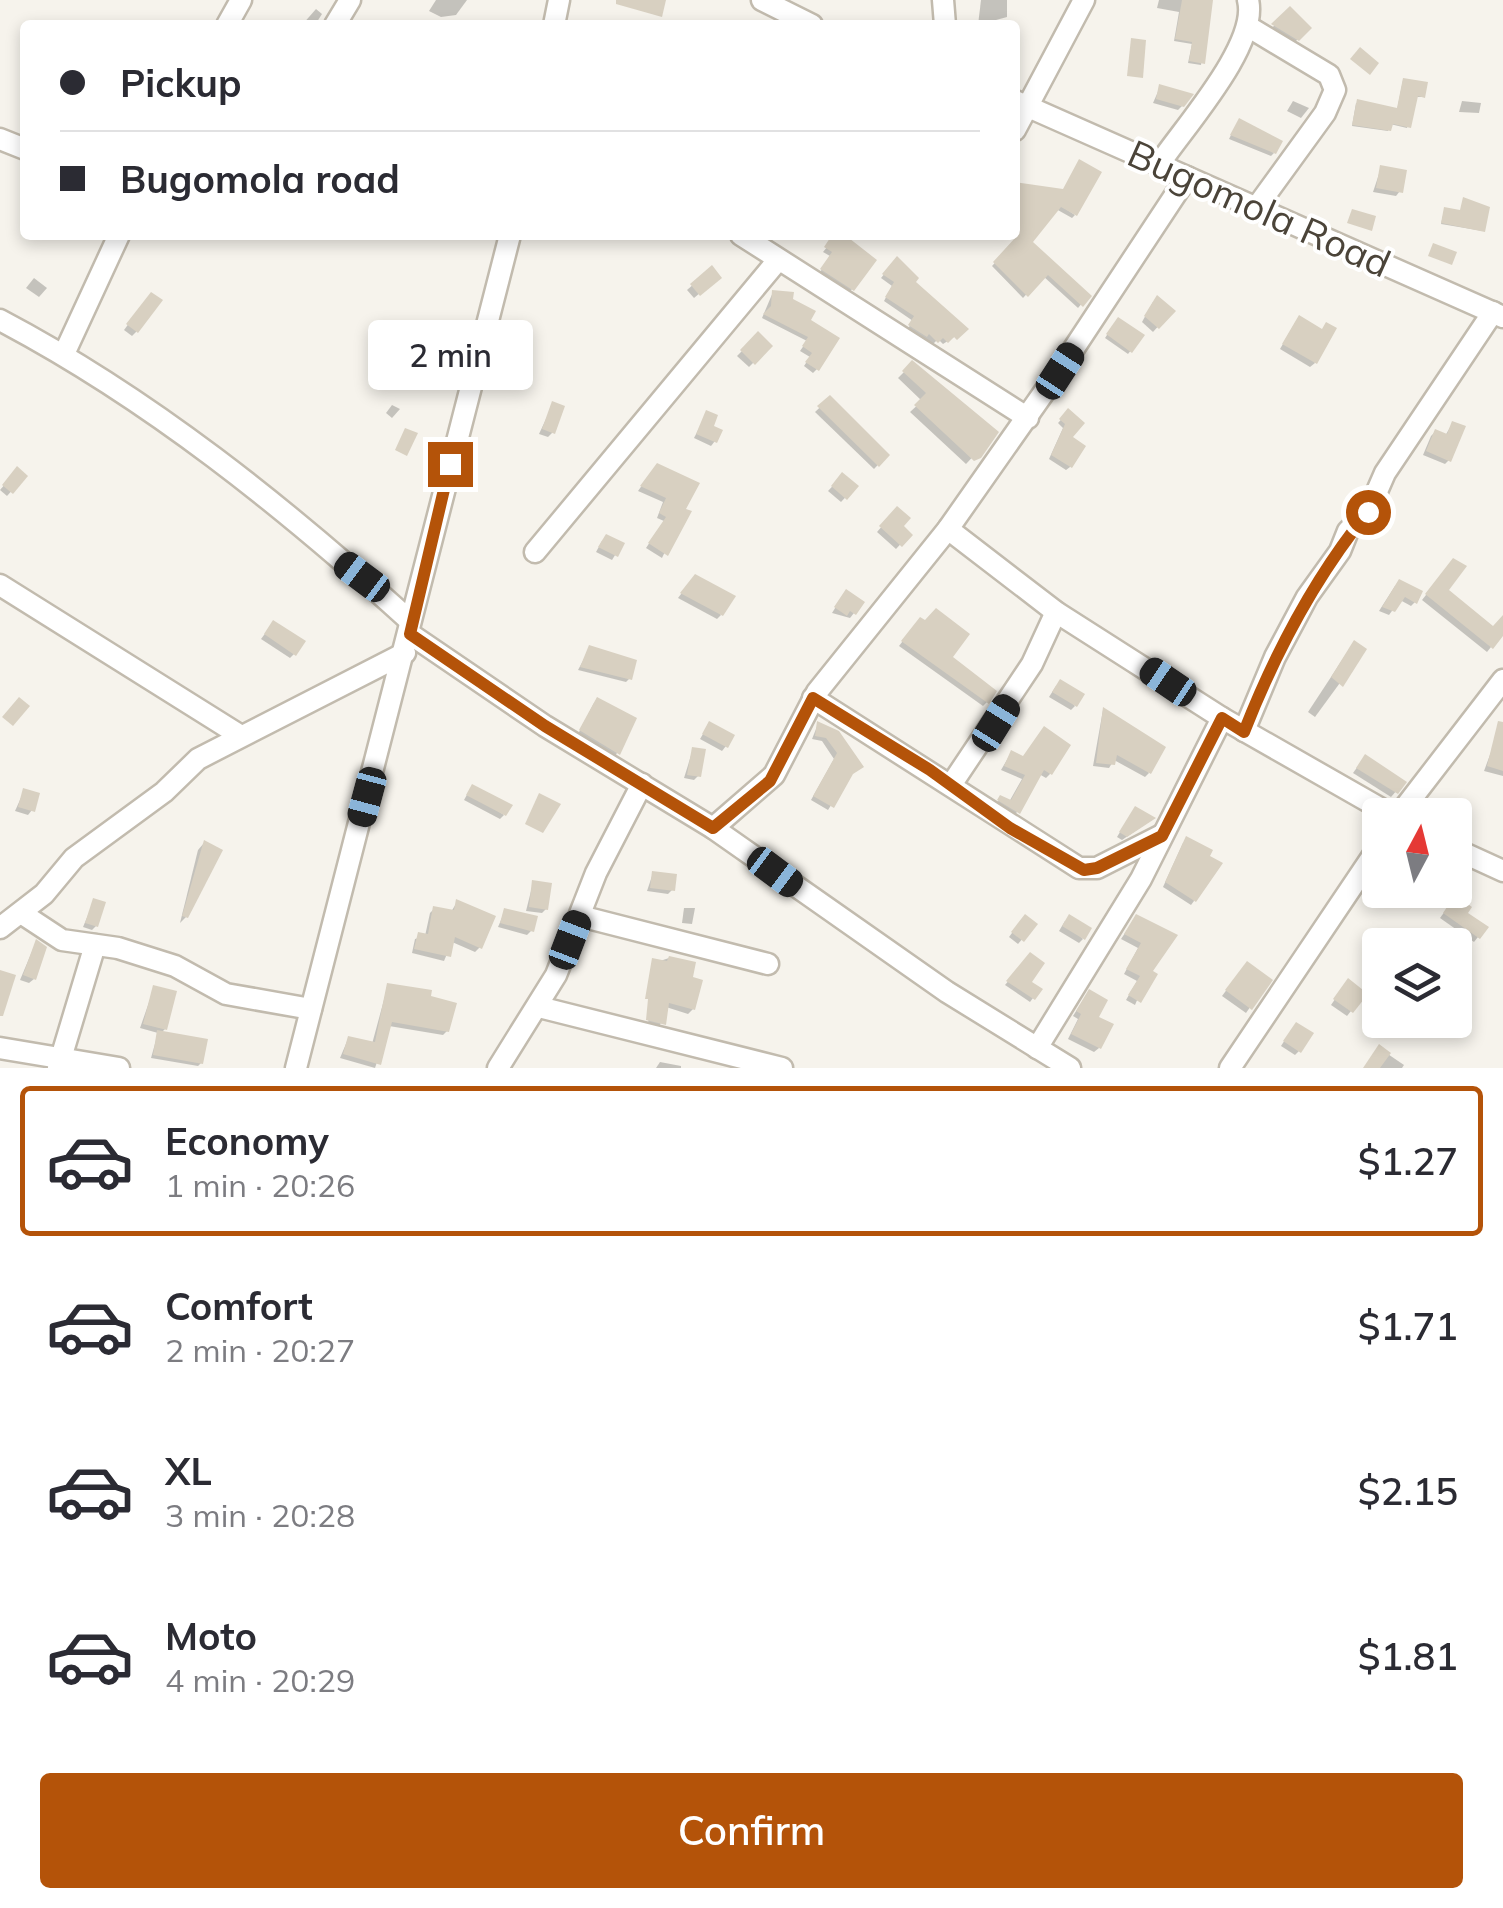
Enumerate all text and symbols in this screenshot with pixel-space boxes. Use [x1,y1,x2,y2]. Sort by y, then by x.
text: Pickup [120,59,242,107]
street label: Bugomola Road [1121,129,1398,287]
text: Bugomola road [120,155,400,203]
callout: 2 min [368,319,532,389]
text: 2 min [409,335,492,375]
car [1031,338,1089,404]
route end [428,442,473,487]
route start [1346,490,1391,535]
car [329,547,395,607]
car [1135,653,1201,711]
car [967,690,1025,756]
car [345,764,389,830]
north arrow [1362,798,1472,908]
map controls [1362,798,1472,1038]
car [742,842,808,902]
car [545,907,595,973]
button: layers [1362,928,1472,1038]
icon: car [45,1116,135,1206]
text: Economy [165,1117,329,1165]
text: $1.27 [1358,1137,1458,1185]
text: 1 min · 20:26 [165,1165,355,1205]
icon: car [45,1281,135,1371]
text: Comfort [165,1282,313,1330]
text: $1.71 [1358,1302,1458,1350]
text: 2 min · 20:27 [165,1330,355,1370]
icon: car [45,1446,135,1536]
text: XL [165,1447,212,1495]
text: $2.15 [1358,1467,1458,1515]
text: 3 min · 20:28 [165,1495,355,1535]
icon: car [45,1611,135,1701]
text: Moto [165,1612,257,1660]
text: $1.81 [1358,1632,1458,1680]
text: 4 min · 20:29 [165,1660,355,1700]
button: Confirm [40,1773,1463,1888]

